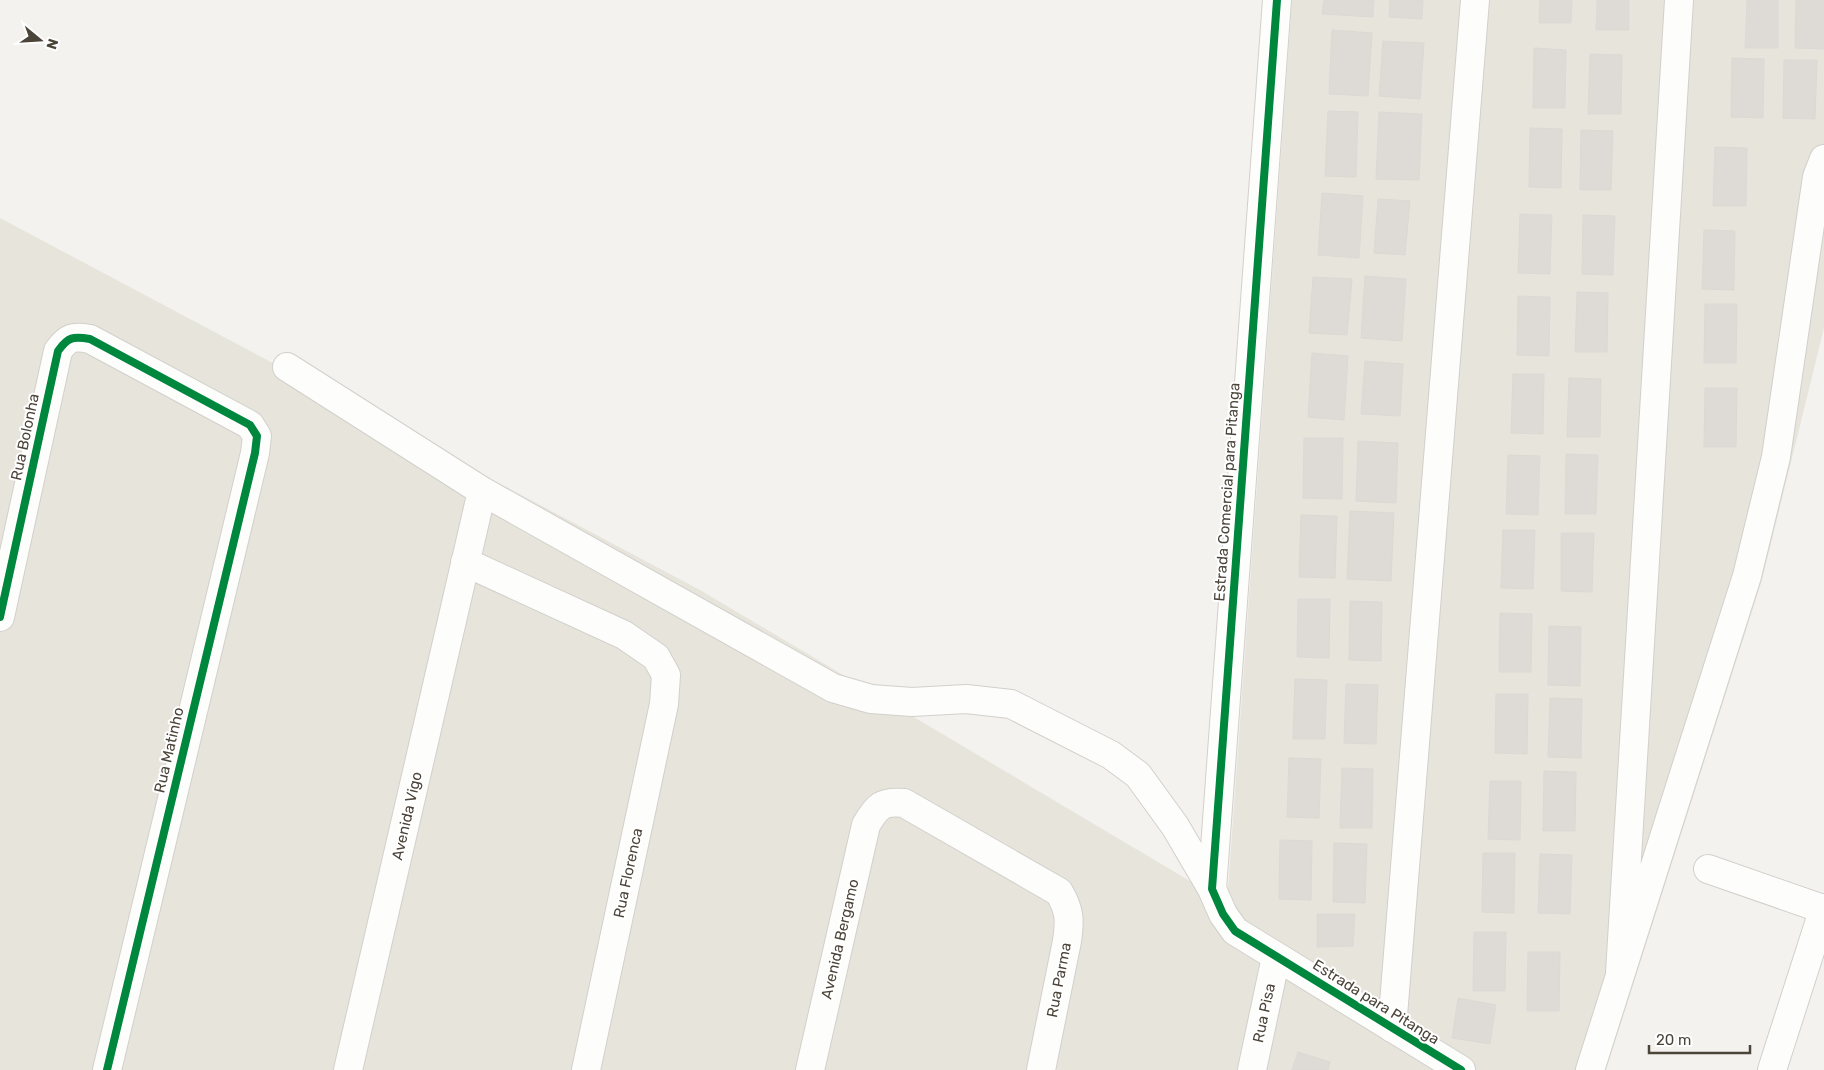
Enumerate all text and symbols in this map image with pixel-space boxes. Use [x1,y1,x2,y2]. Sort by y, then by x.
north arrow [15,15,65,65]
text: N [42,36,62,51]
street label: Estrada Comercial para Pitanga [1210,382,1244,602]
street label: Rua Bolonha [7,392,43,482]
street label: Rua Matinho [150,705,188,795]
street label: Avenida Vigo [388,770,426,862]
street label: Rua Florenca [610,826,646,920]
street label: Avenida Bergamo [817,877,863,1001]
street label: Rua Parma [1043,941,1075,1019]
street label: Estrada para Pitanga [1309,956,1443,1048]
street label: Rua Pisa [1249,982,1279,1044]
scale bar [1649,1022,1750,1054]
text: 20 m [1656,1031,1691,1049]

